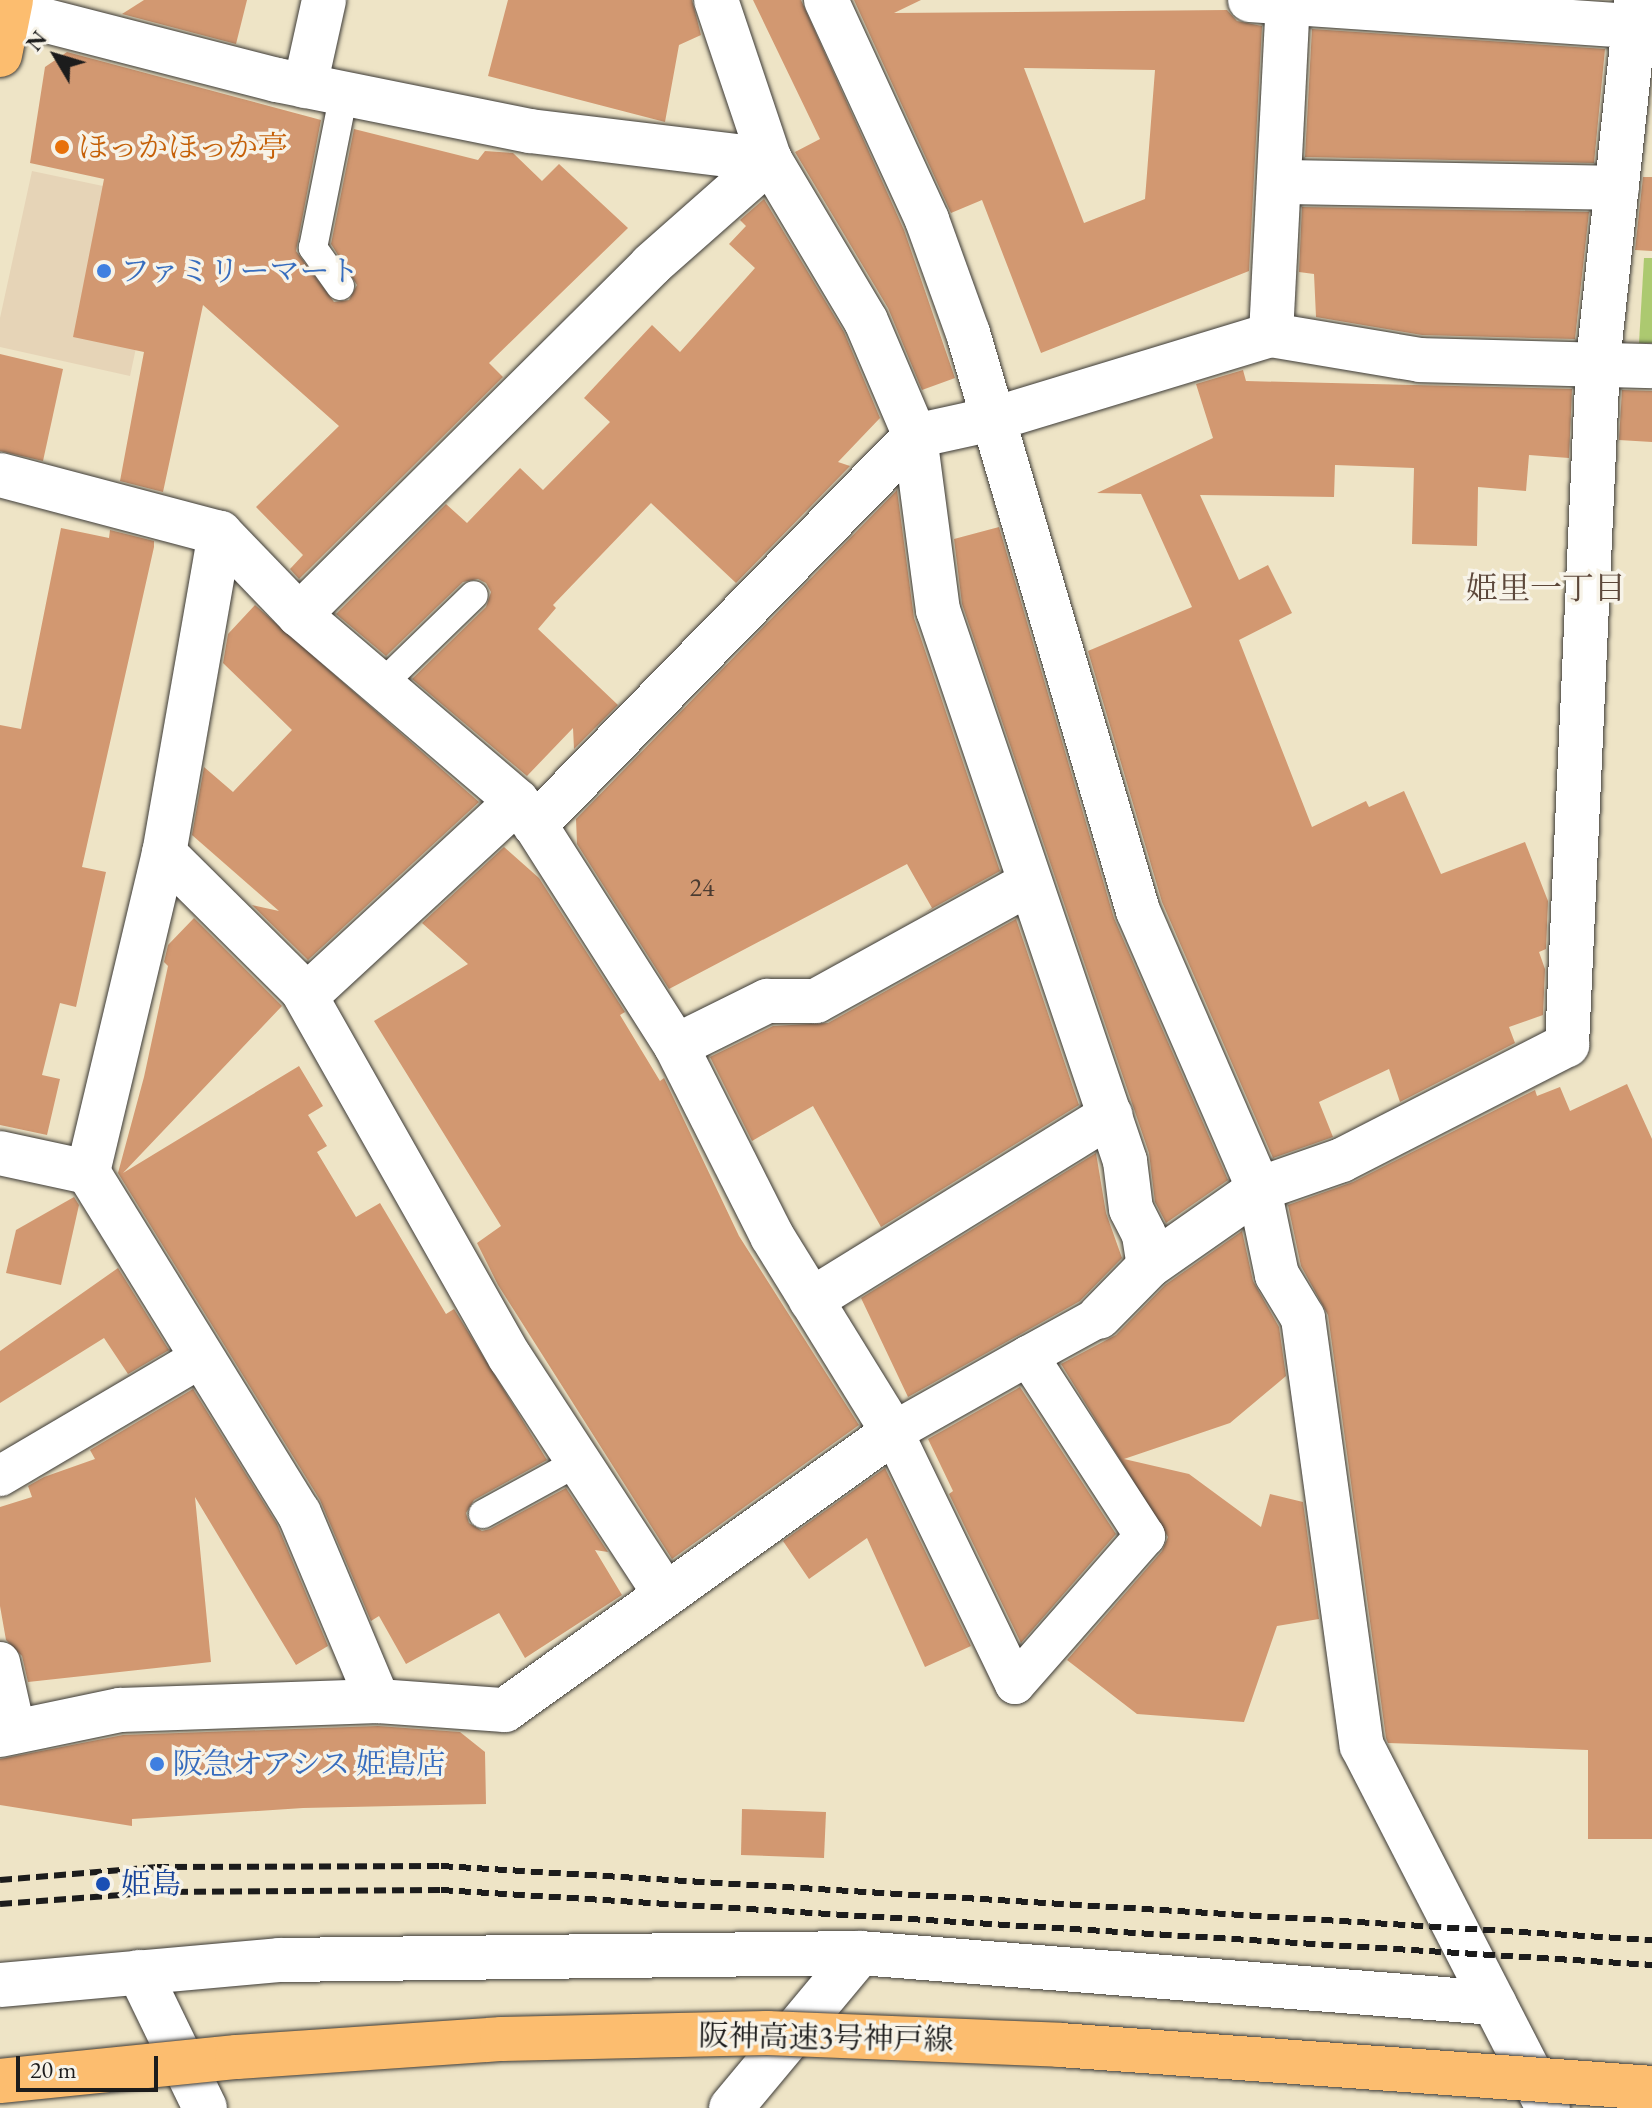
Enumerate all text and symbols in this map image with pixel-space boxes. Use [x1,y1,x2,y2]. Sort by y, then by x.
north arrow [16,16,96,96]
text: N [20,25,54,57]
place label: ほっかほっか亭 [78,129,288,165]
marker: ほっかほっか亭 [53,138,71,156]
place label: ファミリーマート [120,253,360,289]
marker: ファミリーマート [95,262,113,280]
district label: 姫里一丁目 [1466,569,1626,607]
house number: 24 [690,872,714,904]
place label: 阪急オアシス 姫島店 [173,1746,449,1782]
marker: 阪急オアシス 姫島店 [148,1755,166,1773]
place label: 姫島 [121,1866,181,1902]
marker: 姫島 [92,1873,114,1895]
street label: 阪神高速3号神戸線 [699,2018,953,2058]
scale bar [20,2040,162,2090]
text: 20 m [30,2054,77,2085]

